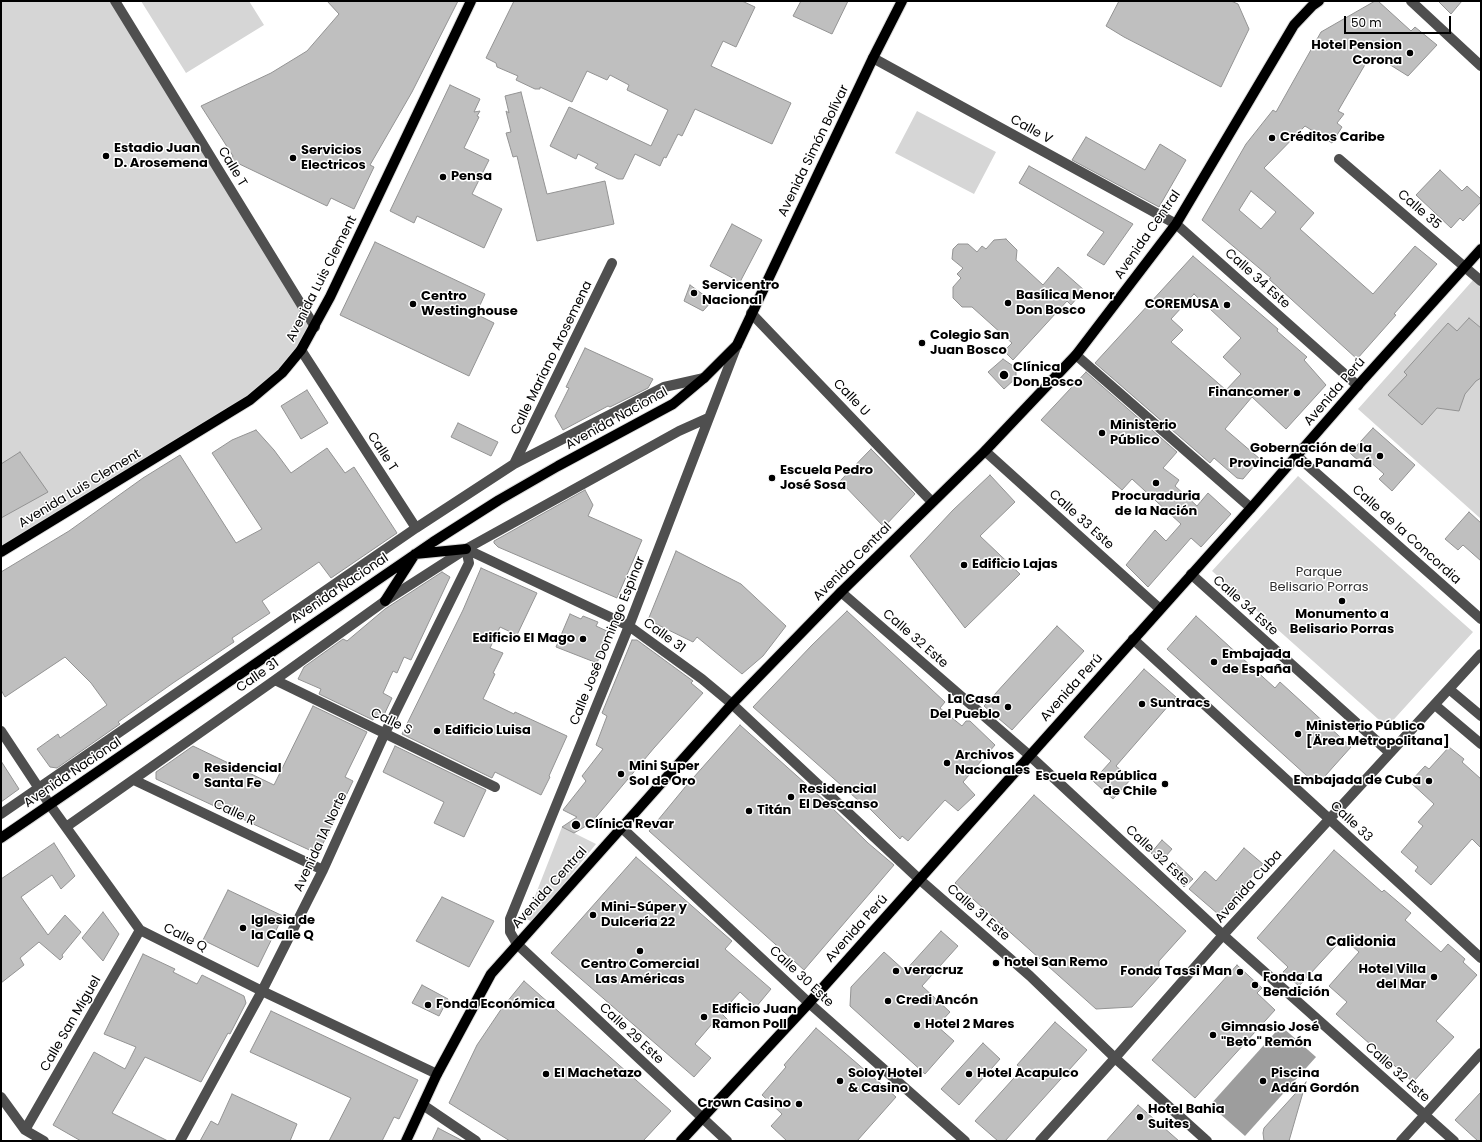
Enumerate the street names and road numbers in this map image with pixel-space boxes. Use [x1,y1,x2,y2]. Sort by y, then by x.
street label: Avenida Simón Bolívar [775,83,853,219]
street label: Calle V [1007,112,1055,148]
street label: Calle T [214,144,250,190]
street label: Calle 35 [1394,187,1444,233]
street label: Avenida Central [1112,188,1184,282]
street label: Avenida Luis Clement [283,213,361,345]
street label: Calle 34 Este [1221,246,1293,312]
street label: Calle Mariano Arosemena [508,279,596,437]
street label: Avenida Perú [1301,355,1369,429]
street label: Calle U [830,376,872,420]
street label: Avenida Nacional [563,384,671,454]
street label: Calle T [364,429,400,475]
street label: Avenida Luis Clement [16,446,144,532]
street label: Calle de la Concordia [1348,482,1464,588]
street label: Calle 33 Este [1045,487,1117,553]
street label: Avenida Central [810,519,896,605]
street label: Avenida Nacional [288,551,392,627]
street label: Calle José Domingo Espinar [567,554,649,728]
street label: Calle 34 Este [1209,573,1281,639]
street label: Calle 32 Este [879,606,951,672]
street label: Calle 31 [640,615,688,657]
street label: Avenida Perú [1038,651,1106,725]
street label: Calle 31 [234,656,282,696]
street label: Calle S [368,705,414,739]
street label: Avenida Nacional [21,735,125,811]
street label: Avenida 1A Norte [291,790,351,894]
street label: Calle R [210,796,258,830]
street label: Calle 33 [1327,799,1375,845]
street label: Calle 32 Este [1122,822,1192,890]
street label: Avenida Central [509,844,591,932]
street label: Avenida Cuba [1212,847,1286,927]
street label: Calle 31 Este [943,881,1013,945]
street label: Avenida Perú [823,892,891,966]
street label: Calle Q [161,920,209,956]
street label: Calle 30 Este [766,943,836,1011]
street label: Calle San Miguel [37,973,105,1075]
street label: Calle 29 Este [596,1000,666,1068]
street label: Calle 32 Este [1361,1040,1433,1106]

